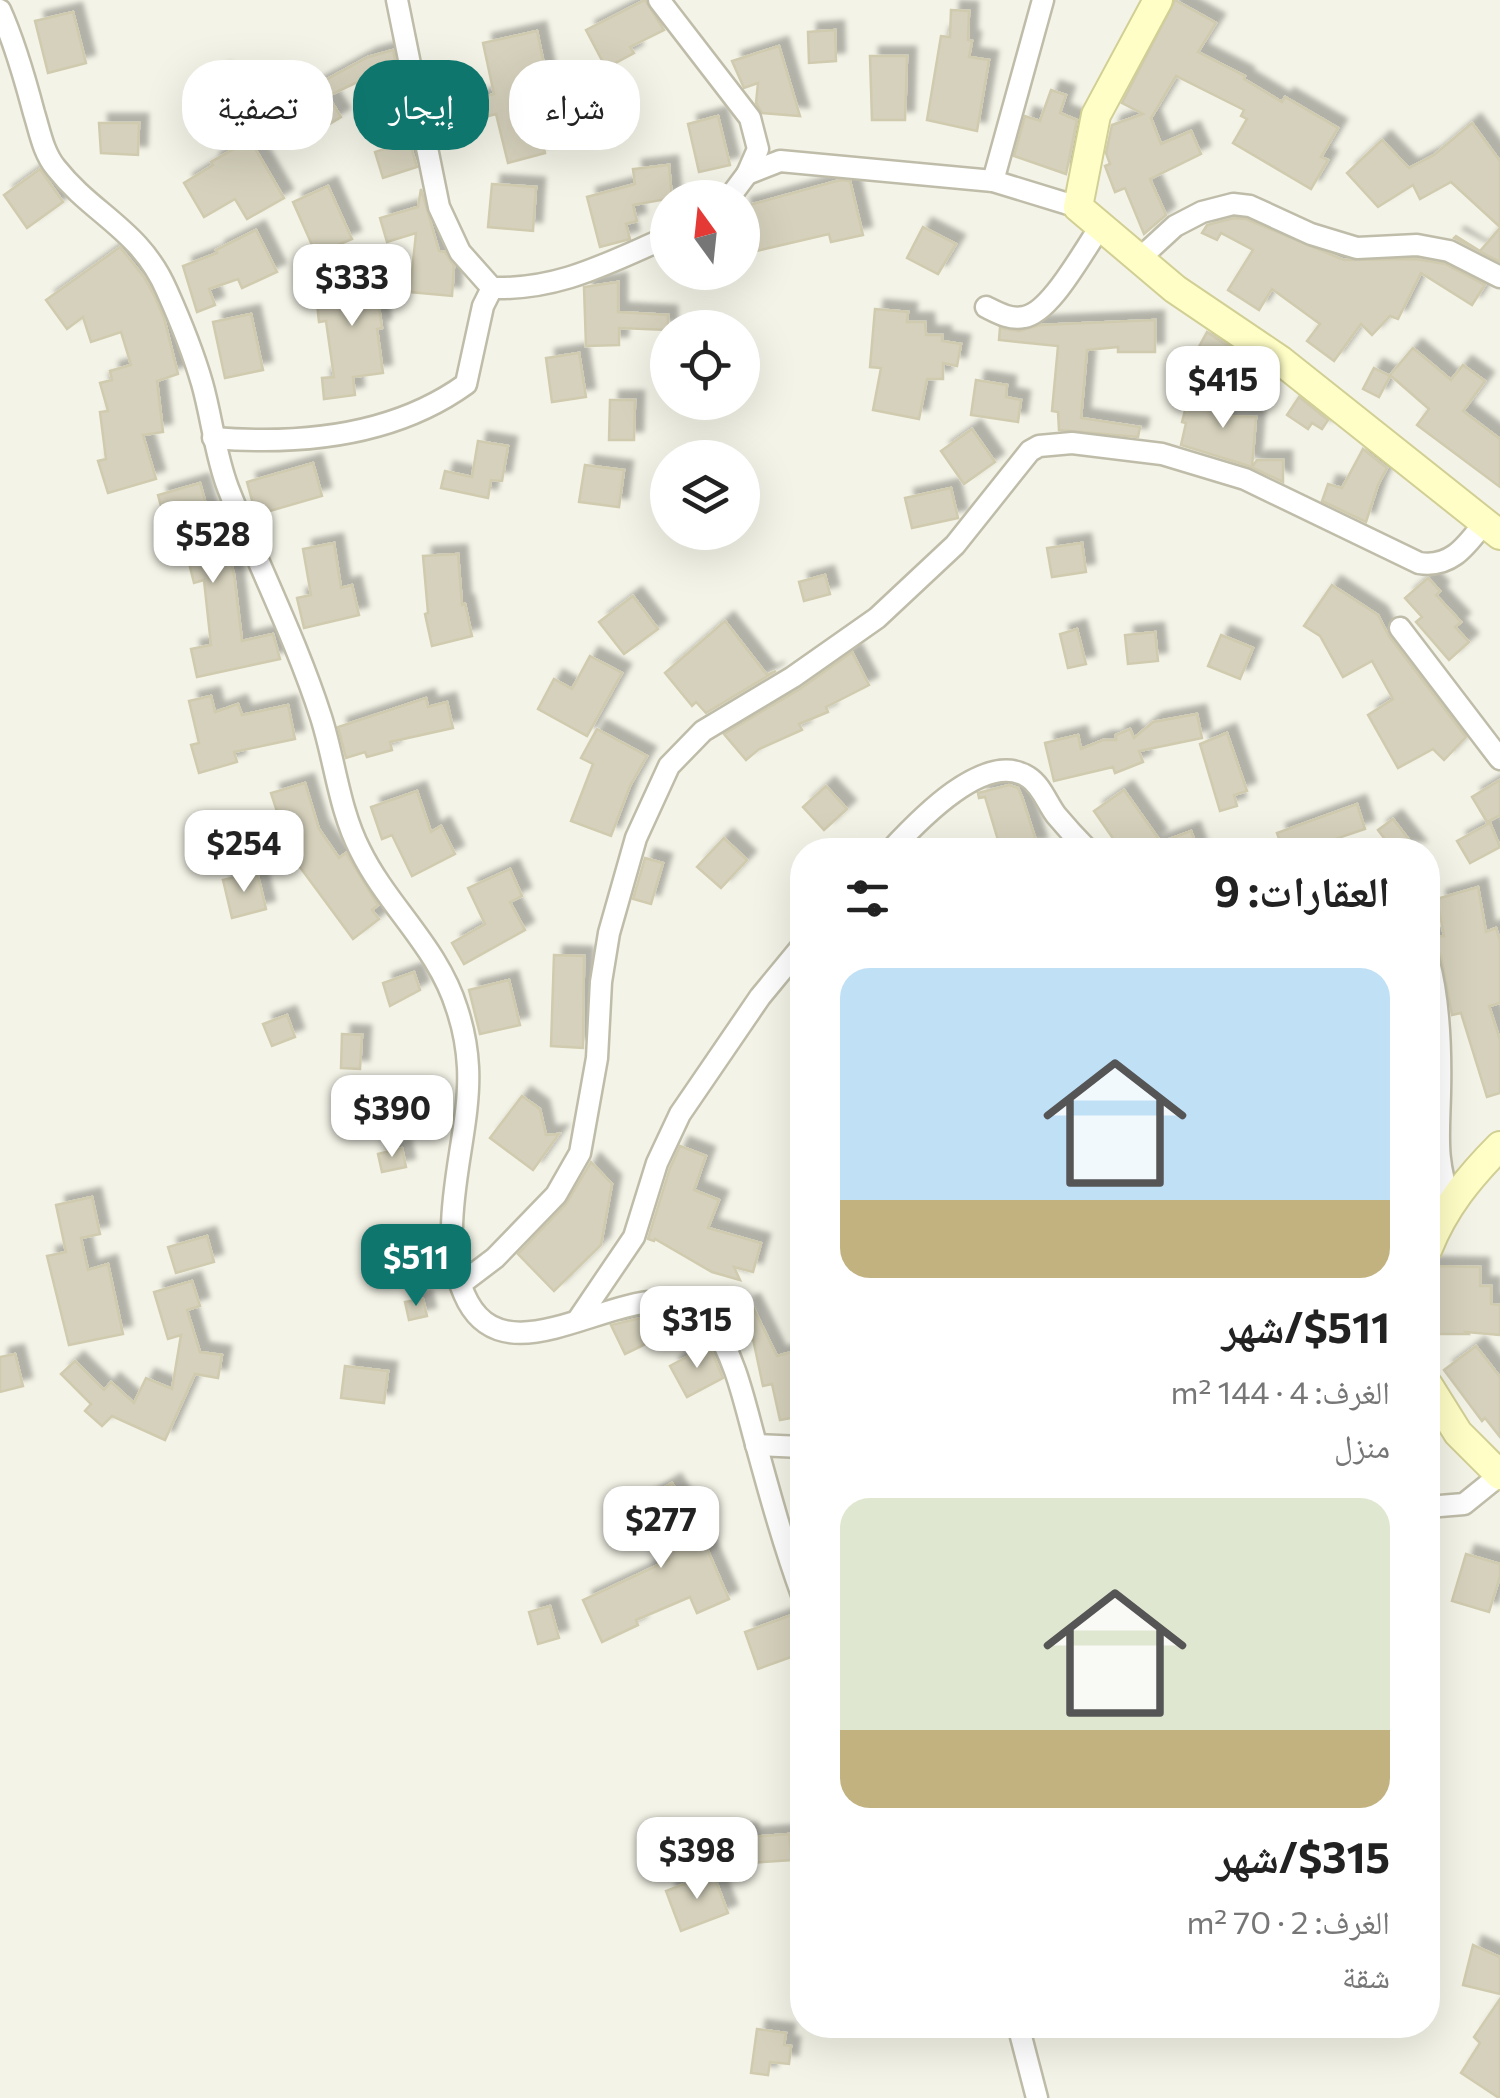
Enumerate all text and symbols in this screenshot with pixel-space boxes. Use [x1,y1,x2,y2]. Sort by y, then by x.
chip: تصفية [182,60,333,150]
chip: إيجار [353,60,489,150]
chip: شراء [509,60,640,150]
north arrow [650,180,760,290]
map controls [650,180,760,550]
pin: $333 [293,244,411,329]
text: $333 [315,256,389,296]
button: locate [650,310,760,420]
pin: $415 [1164,346,1282,431]
text: $415 [1188,358,1258,398]
button: layers [650,440,760,550]
pin: $528 [154,501,272,586]
text: $528 [176,513,250,553]
pin: $254 [185,810,303,895]
text: $254 [207,822,281,862]
text: العقارات: 9 [1214,864,1390,916]
icon: filters [840,871,895,926]
icon: home [1025,1033,1205,1213]
pin: $390 [333,1075,451,1160]
text: $390 [353,1087,431,1127]
pin: $511 [357,1224,475,1309]
text: $511 [383,1236,449,1276]
pin: $315 [638,1286,756,1371]
text: $315 [662,1298,732,1338]
text: $511/شهر [1222,1300,1390,1352]
text: الغرف: 4 · 144 m² [1171,1371,1390,1411]
text: منزل [1334,1425,1390,1465]
pin: $277 [602,1486,720,1571]
text: $277 [625,1498,697,1538]
icon: home [1025,1563,1205,1743]
pin: $398 [638,1817,756,1902]
text: $398 [659,1829,735,1869]
text: $315/شهر [1216,1830,1390,1882]
text: الغرف: 2 · 70 m² [1186,1901,1390,1941]
text: شقة [1342,1955,1390,1995]

